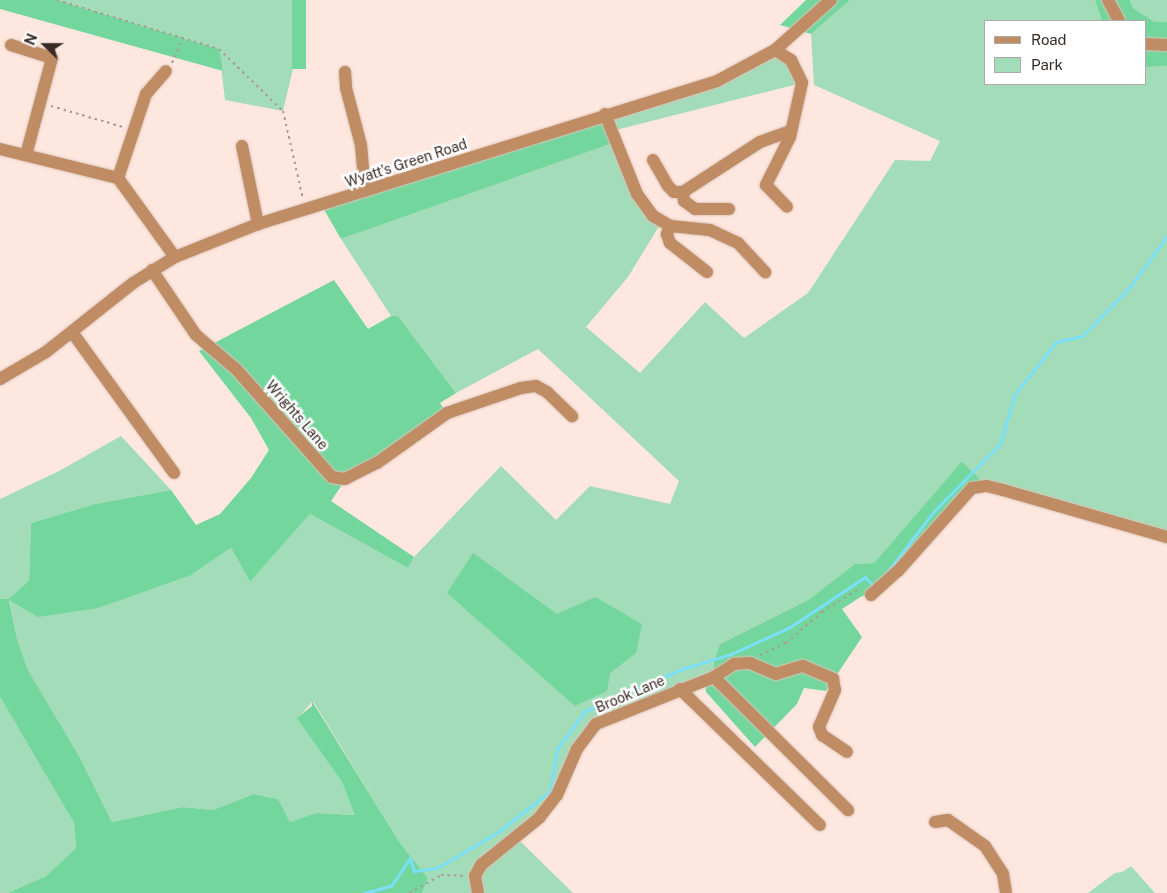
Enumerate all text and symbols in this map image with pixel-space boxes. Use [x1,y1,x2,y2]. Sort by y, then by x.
north arrow [20,20,70,70]
legend [984,20,1147,85]
text: N [22,31,41,47]
text: Road [1031,31,1067,48]
text: Park [1031,56,1063,73]
street label: Wyatt's Green Road [343,135,469,191]
street label: Wrights Lane [262,377,332,453]
street label: Brook Lane [593,672,667,716]

